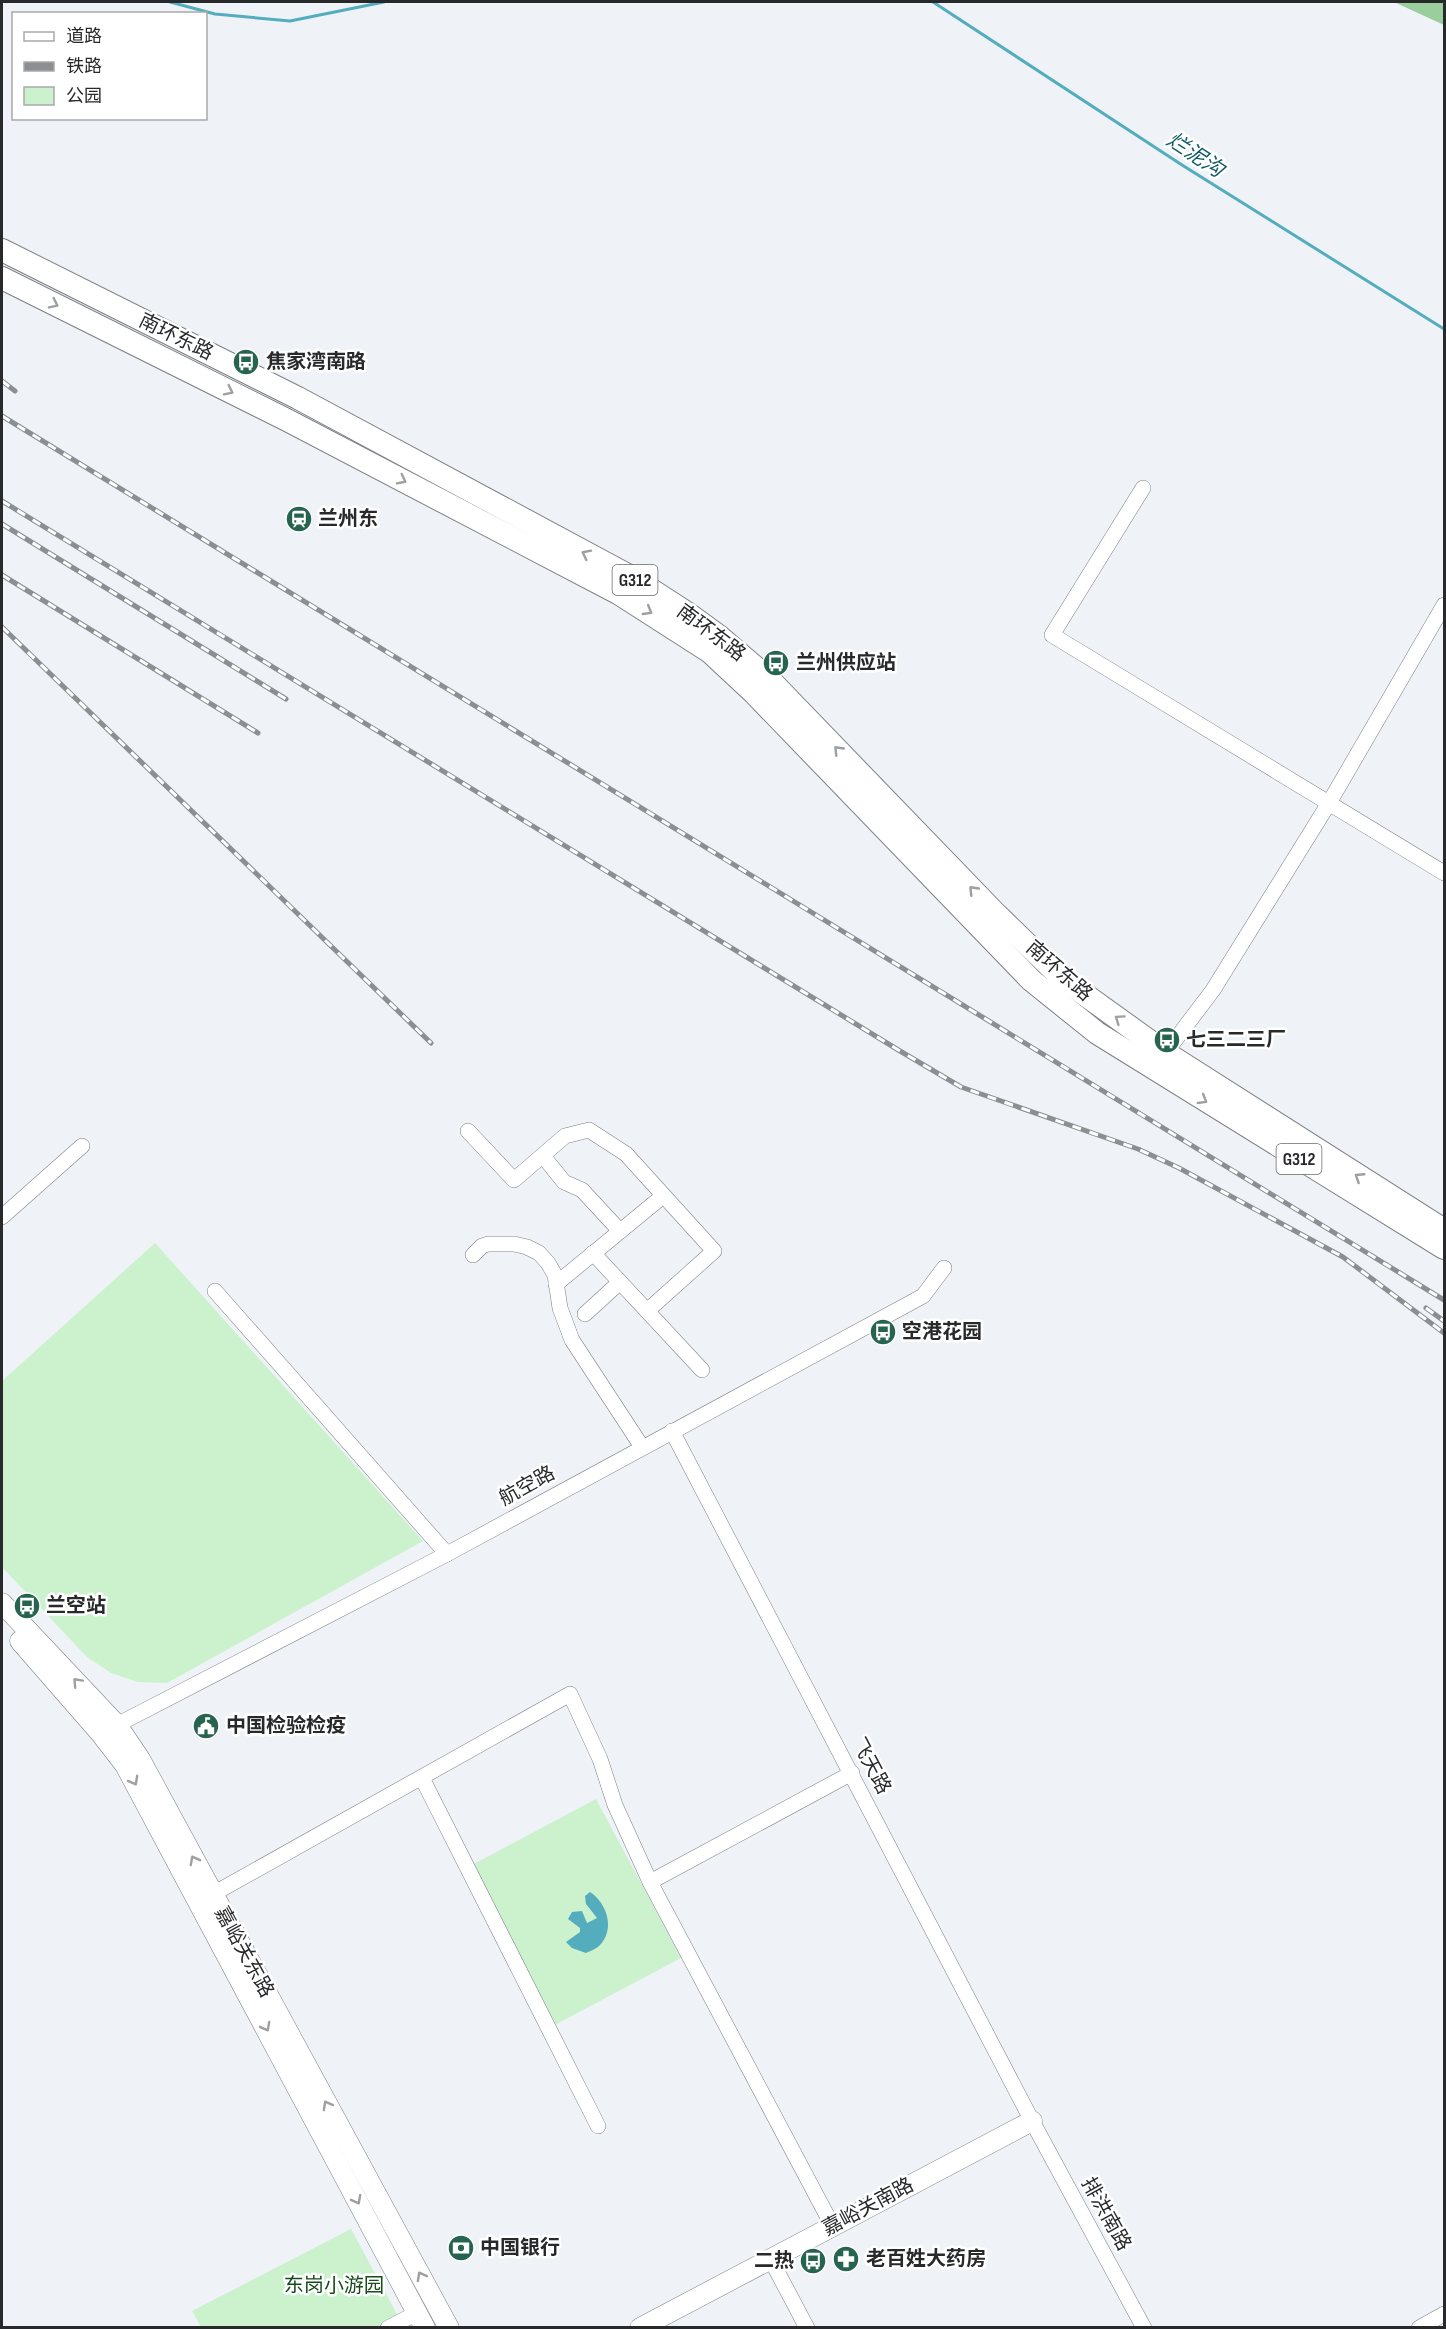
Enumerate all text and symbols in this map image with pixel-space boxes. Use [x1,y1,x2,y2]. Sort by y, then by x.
legend [12,12,207,120]
text: 道路 [66,26,102,47]
text: 铁路 [66,56,102,77]
text: 公园 [66,86,102,107]
water label: 烂泥沟 [1162,127,1230,184]
one-way arrow [47,297,58,308]
street label: 南环东路 [135,309,217,365]
bus stop icon: 焦家湾南路 [231,347,261,377]
place label: 焦家湾南路 [266,350,366,374]
one-way arrow [222,383,233,395]
one-way arrow [396,473,406,484]
station icon: 兰州东 [284,504,314,534]
place label: 兰州东 [318,507,378,531]
one-way arrow [582,550,592,561]
road number: G312 [612,565,658,595]
street label: 南环东路 [672,599,750,667]
one-way arrow [642,604,652,616]
bus stop icon: 兰州供应站 [761,648,791,678]
place label: 兰州供应站 [796,651,896,675]
one-way arrow [834,746,845,757]
one-way arrow [969,887,980,897]
street label: 南环东路 [1021,936,1097,1006]
one-way arrow [1114,1015,1125,1026]
bus stop icon: 七三二三厂 [1152,1025,1182,1055]
place label: 七三二三厂 [1186,1028,1286,1052]
one-way arrow [1197,1093,1207,1105]
road number: G312 [1276,1144,1322,1174]
one-way arrow [1355,1173,1366,1184]
bus stop icon: 空港花园 [868,1317,898,1347]
place label: 空港花园 [902,1320,982,1344]
street label: 航空路 [495,1461,559,1511]
bus stop icon: 兰空站 [12,1591,42,1621]
place label: 兰空站 [46,1594,106,1618]
one-way arrow [73,1679,84,1690]
public building icon: 中国检验检疫 [191,1711,221,1741]
place label: 中国检验检疫 [226,1714,346,1738]
street label: 飞天路 [846,1734,896,1798]
one-way arrow [127,1775,138,1786]
one-way arrow [190,1855,201,1866]
street label: 嘉峪关东路 [209,1902,279,2002]
one-way arrow [259,2021,270,2032]
one-way arrow [323,2101,334,2111]
street label: 嘉峪关南路 [818,2173,918,2241]
street label: 排洪南路 [1076,2173,1136,2255]
one-way arrow [350,2193,361,2204]
bank icon: 中国银行 [446,2233,476,2263]
place label: 中国银行 [480,2236,560,2260]
pharmacy icon: 老百姓大药房 [831,2244,861,2274]
bus stop icon: 二热 [798,2246,828,2276]
place label: 老百姓大药房 [866,2247,986,2271]
place label: 二热 [754,2249,794,2273]
one-way arrow [417,2272,428,2282]
park label: 东岗小游园 [284,2274,384,2298]

